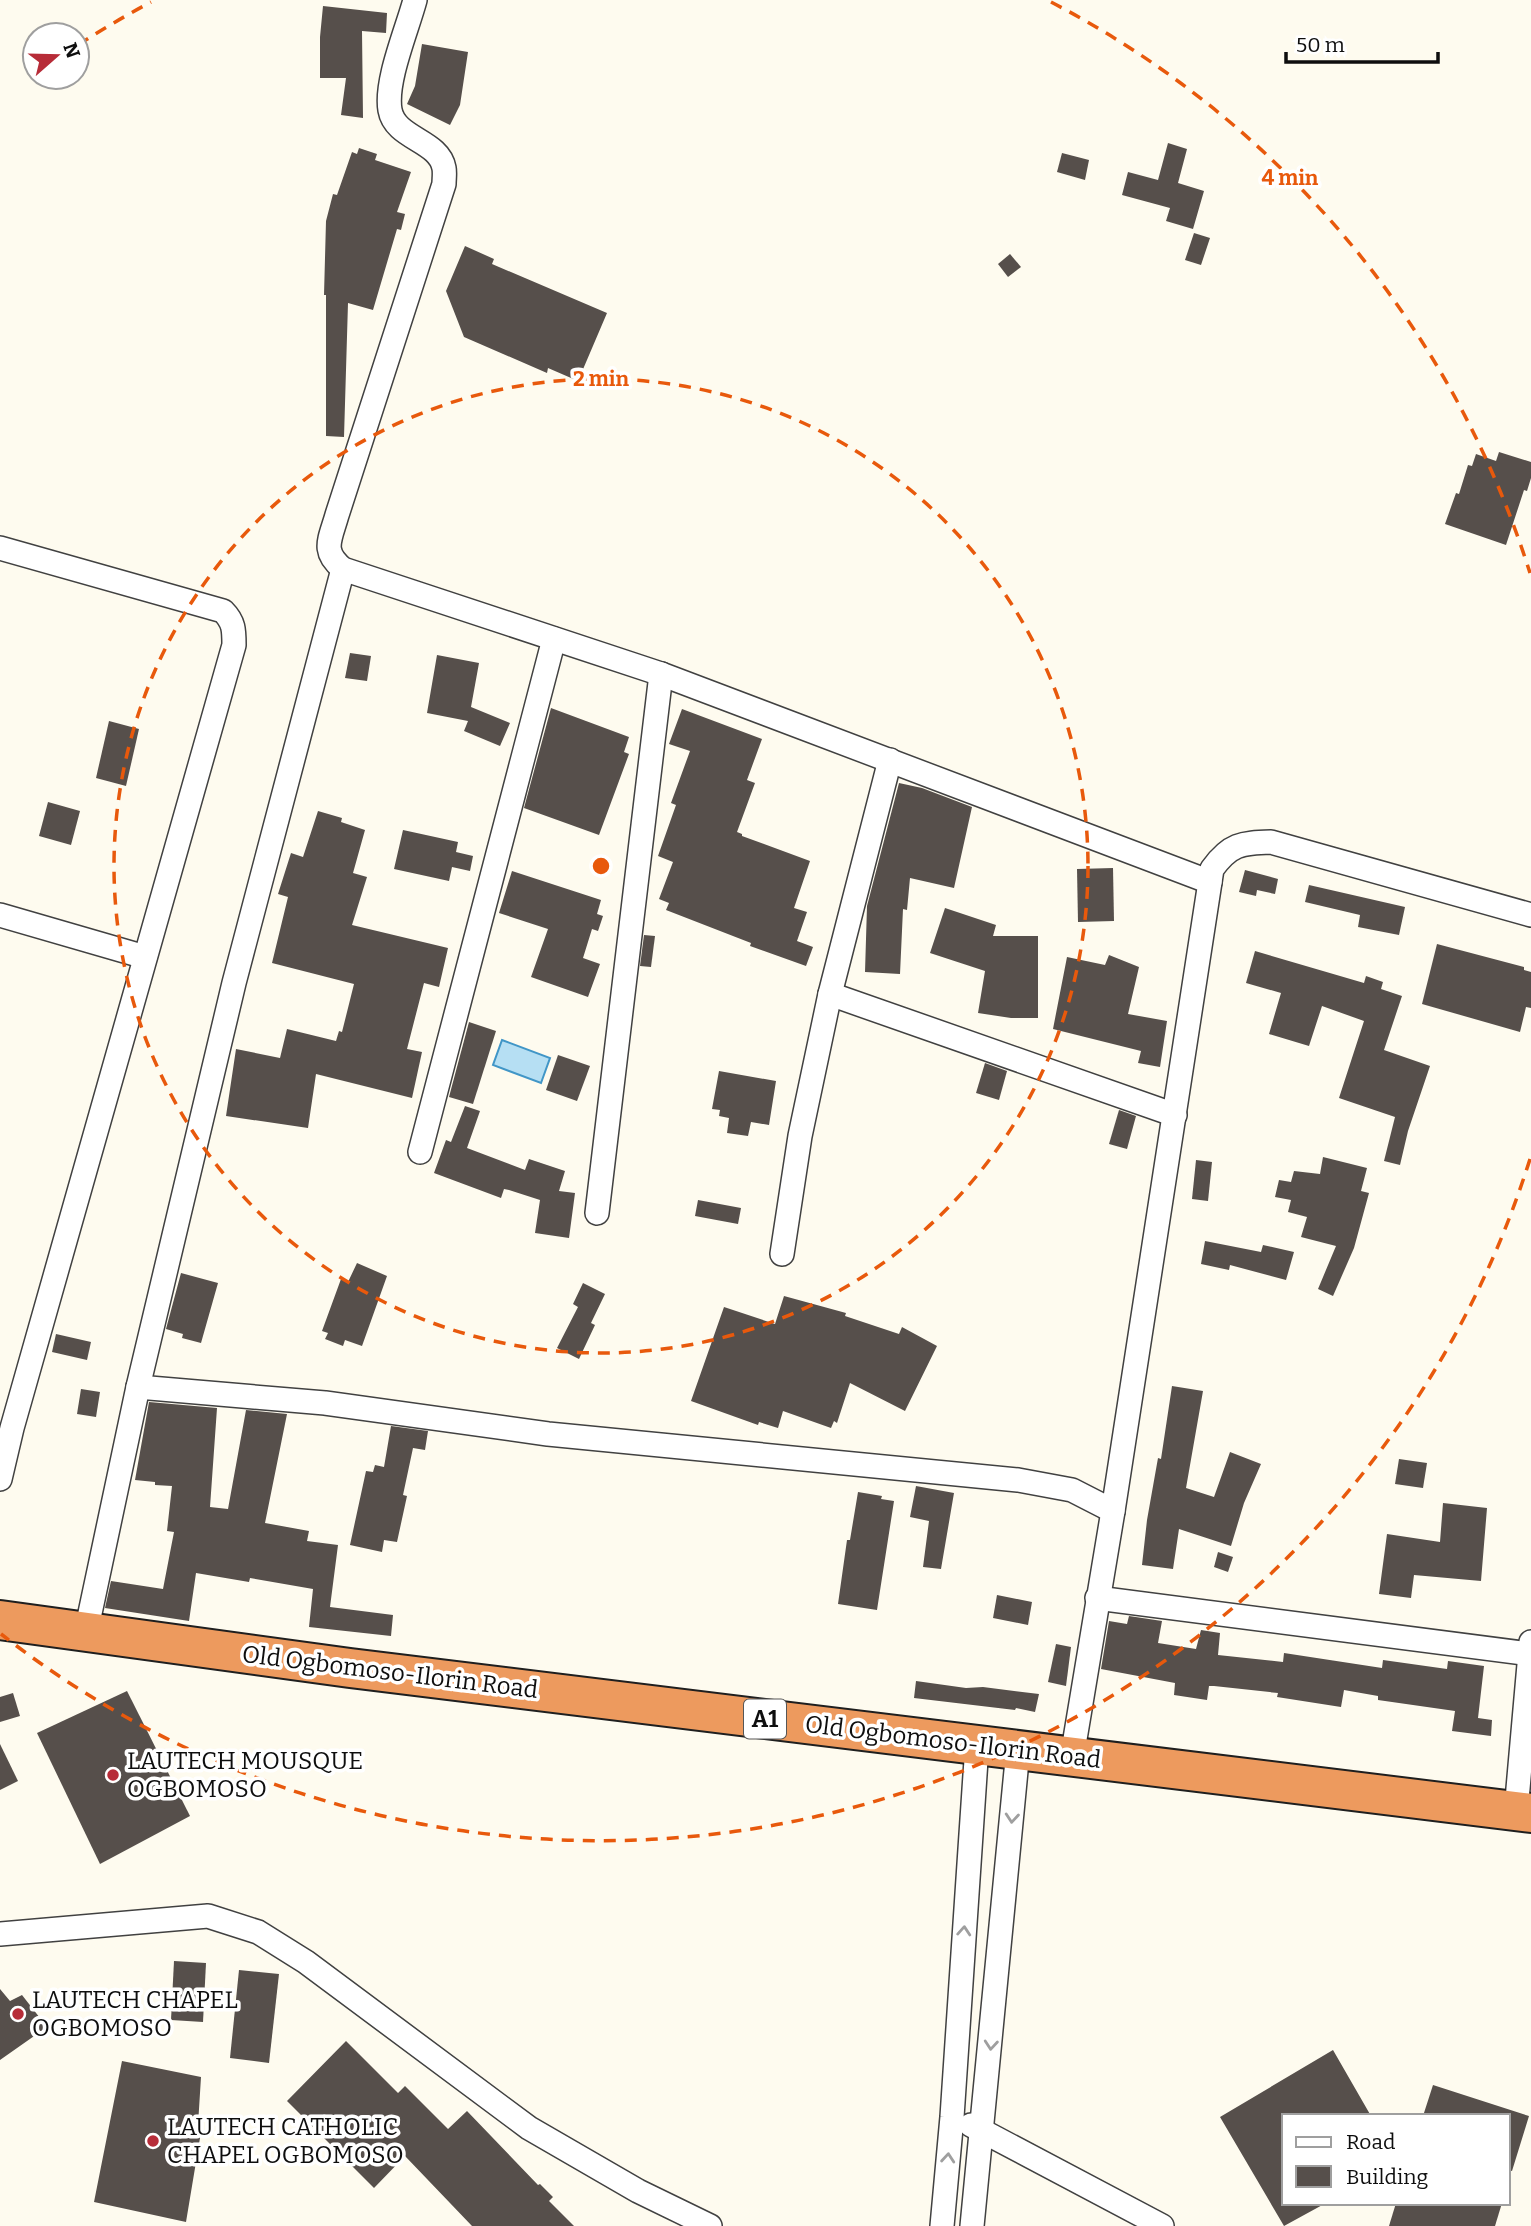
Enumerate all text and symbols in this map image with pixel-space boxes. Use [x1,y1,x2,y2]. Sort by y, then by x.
north arrow [21,21,91,91]
scale bar [1286,21,1438,65]
text: 50 m [1296,32,1345,58]
text: N [58,40,85,61]
text: 4 min [1262,165,1319,191]
text: 2 min [573,366,629,392]
centre of rings [589,854,613,878]
street label: Old Ogbomoso-Ilorin Road [240,1640,540,1704]
road number: A1 [744,1700,786,1738]
street label: Old Ogbomoso-Ilorin Road [803,1710,1103,1774]
place label: LAUTECH MOUSQUE OGBOMOSO [127,1747,363,1803]
marker: LAUTECH MOUSQUE OGBOMOSO [105,1767,121,1783]
one-way arrow [1004,1813,1019,1824]
one-way arrow [957,1925,972,1936]
place label: LAUTECH CHAPEL OGBOMOSO [32,1986,238,2042]
marker: LAUTECH CHAPEL OGBOMOSO [10,2006,26,2022]
one-way arrow [984,2040,999,2051]
place label: LAUTECH CATHOLIC CHAPEL OGBOMOSO [167,2113,404,2169]
legend [1282,2114,1510,2205]
text: Road [1346,2129,1395,2155]
marker: LAUTECH CATHOLIC CHAPEL OGBOMOSO [145,2133,161,2149]
one-way arrow [940,2152,955,2163]
text: Building [1346,2164,1429,2190]

